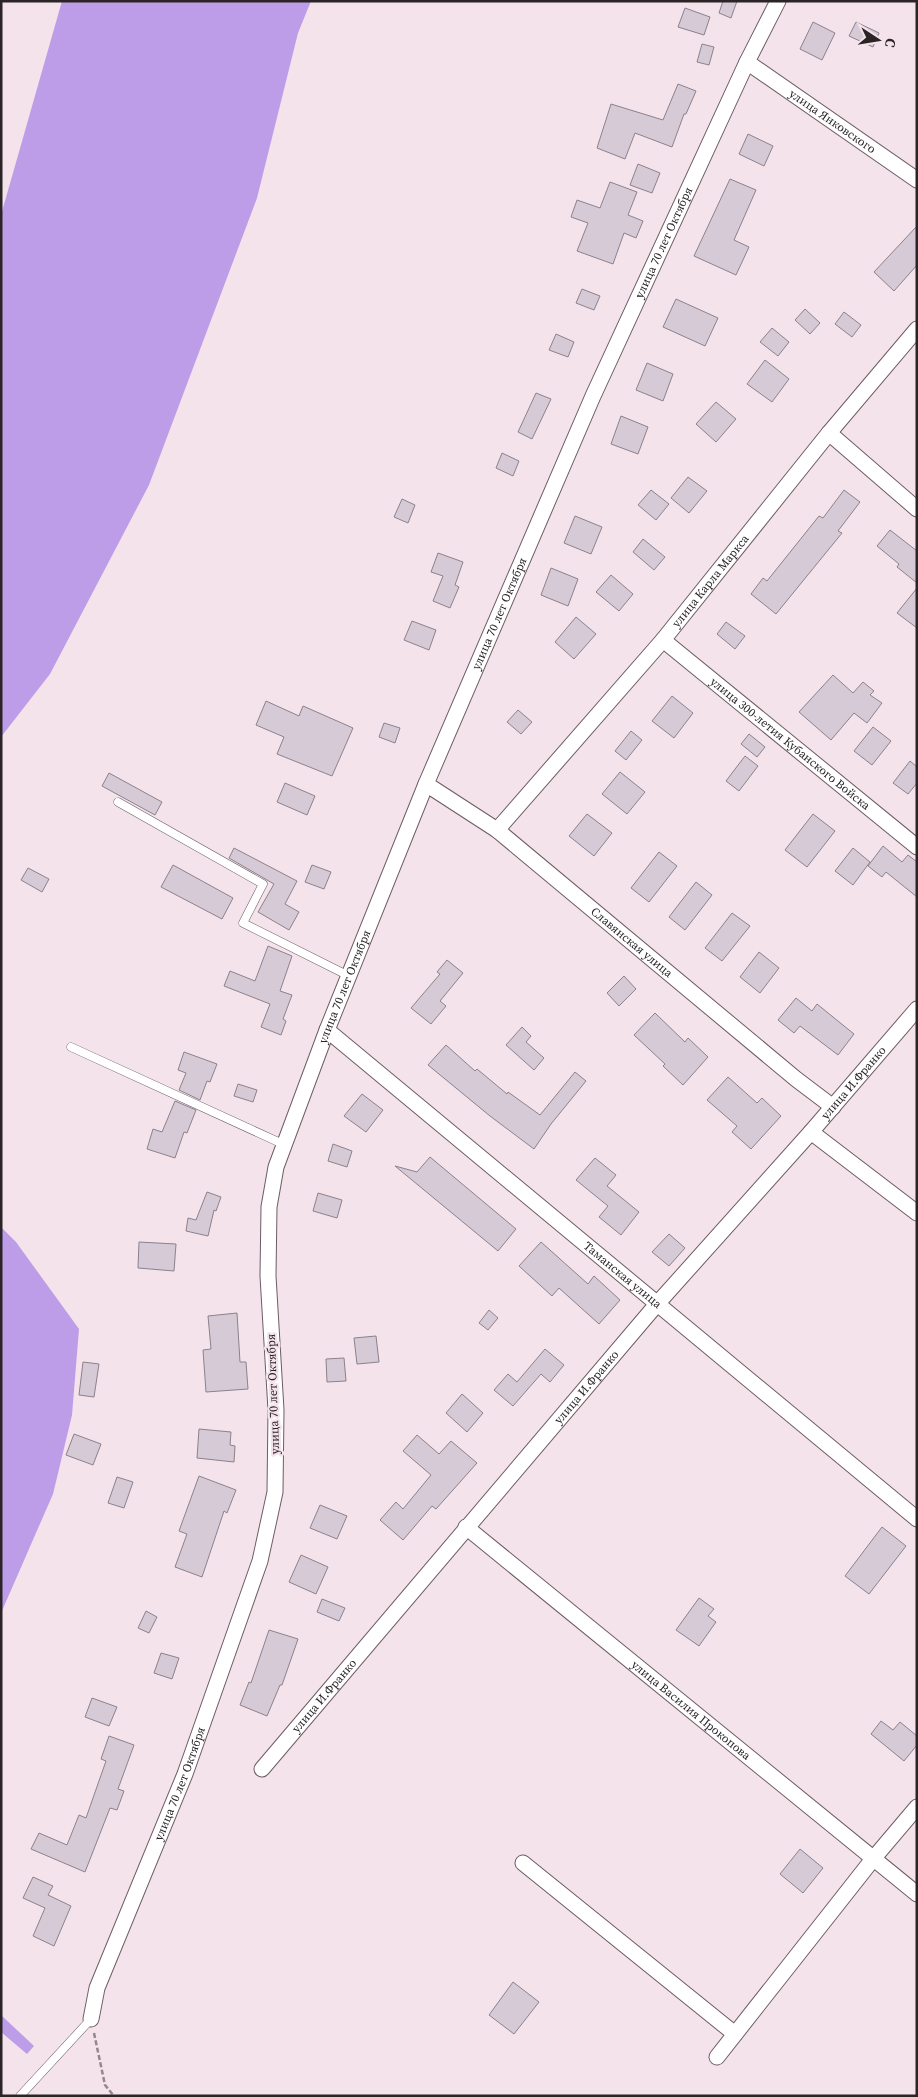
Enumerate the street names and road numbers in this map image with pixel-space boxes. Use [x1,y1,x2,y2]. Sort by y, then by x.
street label: улица Янковского [786,86,879,157]
street label: улица 70 лет Октября [631,184,696,301]
street label: улица Карла Маркса [668,530,753,631]
street label: улица 70 лет Октября [468,555,531,672]
street label: улица 300-летия Кубанского Войска [707,674,874,814]
street label: Славянская улица [587,903,677,982]
street label: улица 70 лет Октября [315,928,374,1046]
street label: улица И.Франко [817,1042,890,1123]
street label: Таманская улица [580,1238,666,1313]
street label: улица 70 лет Октября [263,1333,283,1455]
street label: улица И.Франко [550,1347,623,1427]
street label: улица И.Франко [288,1655,360,1736]
street label: улица Василия Прокопова [628,1657,755,1764]
street label: улица 70 лет Октября [150,1725,209,1843]

